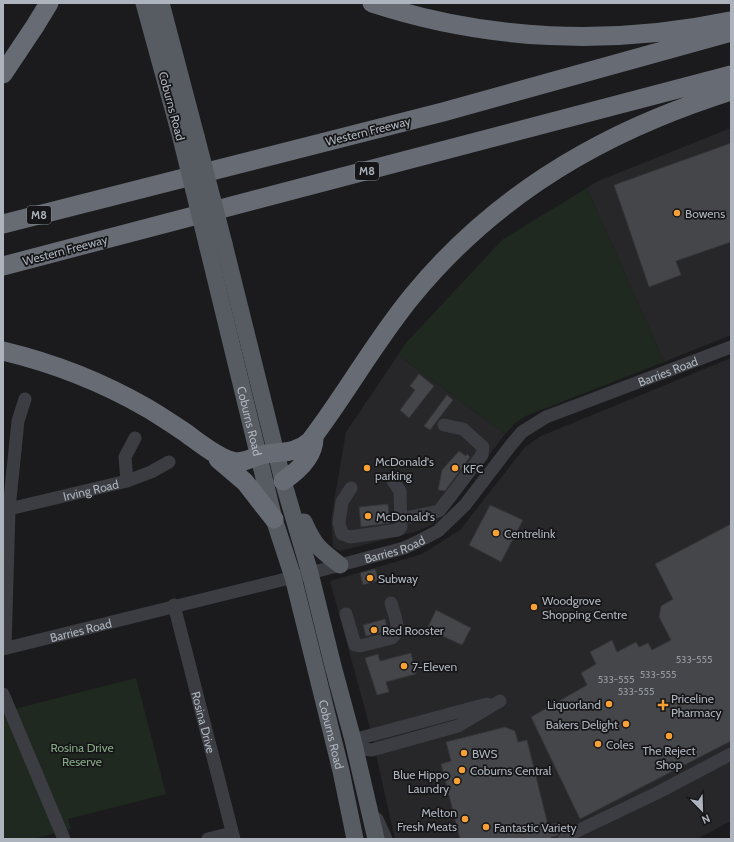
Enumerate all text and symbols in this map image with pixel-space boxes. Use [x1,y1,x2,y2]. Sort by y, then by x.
street label: Coburns Road [156,70,188,142]
street label: Western Freeway [324,113,412,149]
road number: M8 [355,162,379,180]
road number: M8 [27,206,51,224]
place label: Bowens [685,206,725,221]
marker: Bowens [672,208,682,218]
street label: Western Freeway [21,231,109,269]
street label: Barries Road [636,353,700,389]
street label: Coburns Road [234,385,266,457]
place label: McDonald's parking [375,454,434,483]
place label: KFC [463,461,483,476]
marker: McDonald's parking [362,463,372,473]
marker: KFC [450,463,460,473]
street label: Irving Road [61,476,120,503]
place label: McDonald's [376,509,435,524]
marker: McDonald's [363,511,373,521]
place label: Centrelink [504,526,556,541]
marker: Centrelink [491,528,501,538]
street label: Barries Road [362,532,427,566]
place label: Subway [378,571,418,586]
marker: Subway [365,573,375,583]
place label: Woodgrove Shopping Centre [542,593,627,622]
marker: Woodgrove Shopping Centre [529,602,539,612]
street label: Barries Road [48,615,113,645]
place label: Red Rooster [382,623,444,638]
marker: Red Rooster [369,625,379,635]
house number: 533-555 [676,653,712,666]
place label: 7-Eleven [412,659,457,674]
marker: 7-Eleven [399,661,409,671]
house number: 533-555 [640,668,676,681]
house number: 533-555 [598,673,634,686]
house number: 533-555 [618,685,654,698]
street label: Rosina Drive [189,690,219,755]
place label: Priceline Pharmacy [671,691,722,720]
place label: Liquorland [547,697,601,712]
street label: Coburns Road [316,698,348,771]
marker: Liquorland [604,699,614,709]
marker: Priceline Pharmacy [658,700,668,710]
place label: Bakers Delight [546,717,618,732]
marker: Bakers Delight [621,719,631,729]
marker: The Reject Shop [664,731,674,741]
place label: Coles [606,737,634,752]
marker: Coles [593,739,603,749]
park label: Rosina Drive Reserve [50,740,114,769]
place label: The Reject Shop [642,743,696,772]
place label: BWS [472,746,497,761]
marker: BWS [459,748,469,758]
place label: Coburns Central [470,763,551,778]
marker: Coburns Central [457,765,467,775]
place label: Blue Hippo Laundry [393,767,449,796]
marker: Blue Hippo Laundry [452,776,462,786]
north arrow [682,790,722,830]
place label: Melton Fresh Meats [397,805,457,834]
text: N [700,811,712,827]
marker: Melton Fresh Meats [460,814,470,824]
place label: Fantastic Variety [494,820,577,835]
marker: Fantastic Variety [481,822,491,832]

